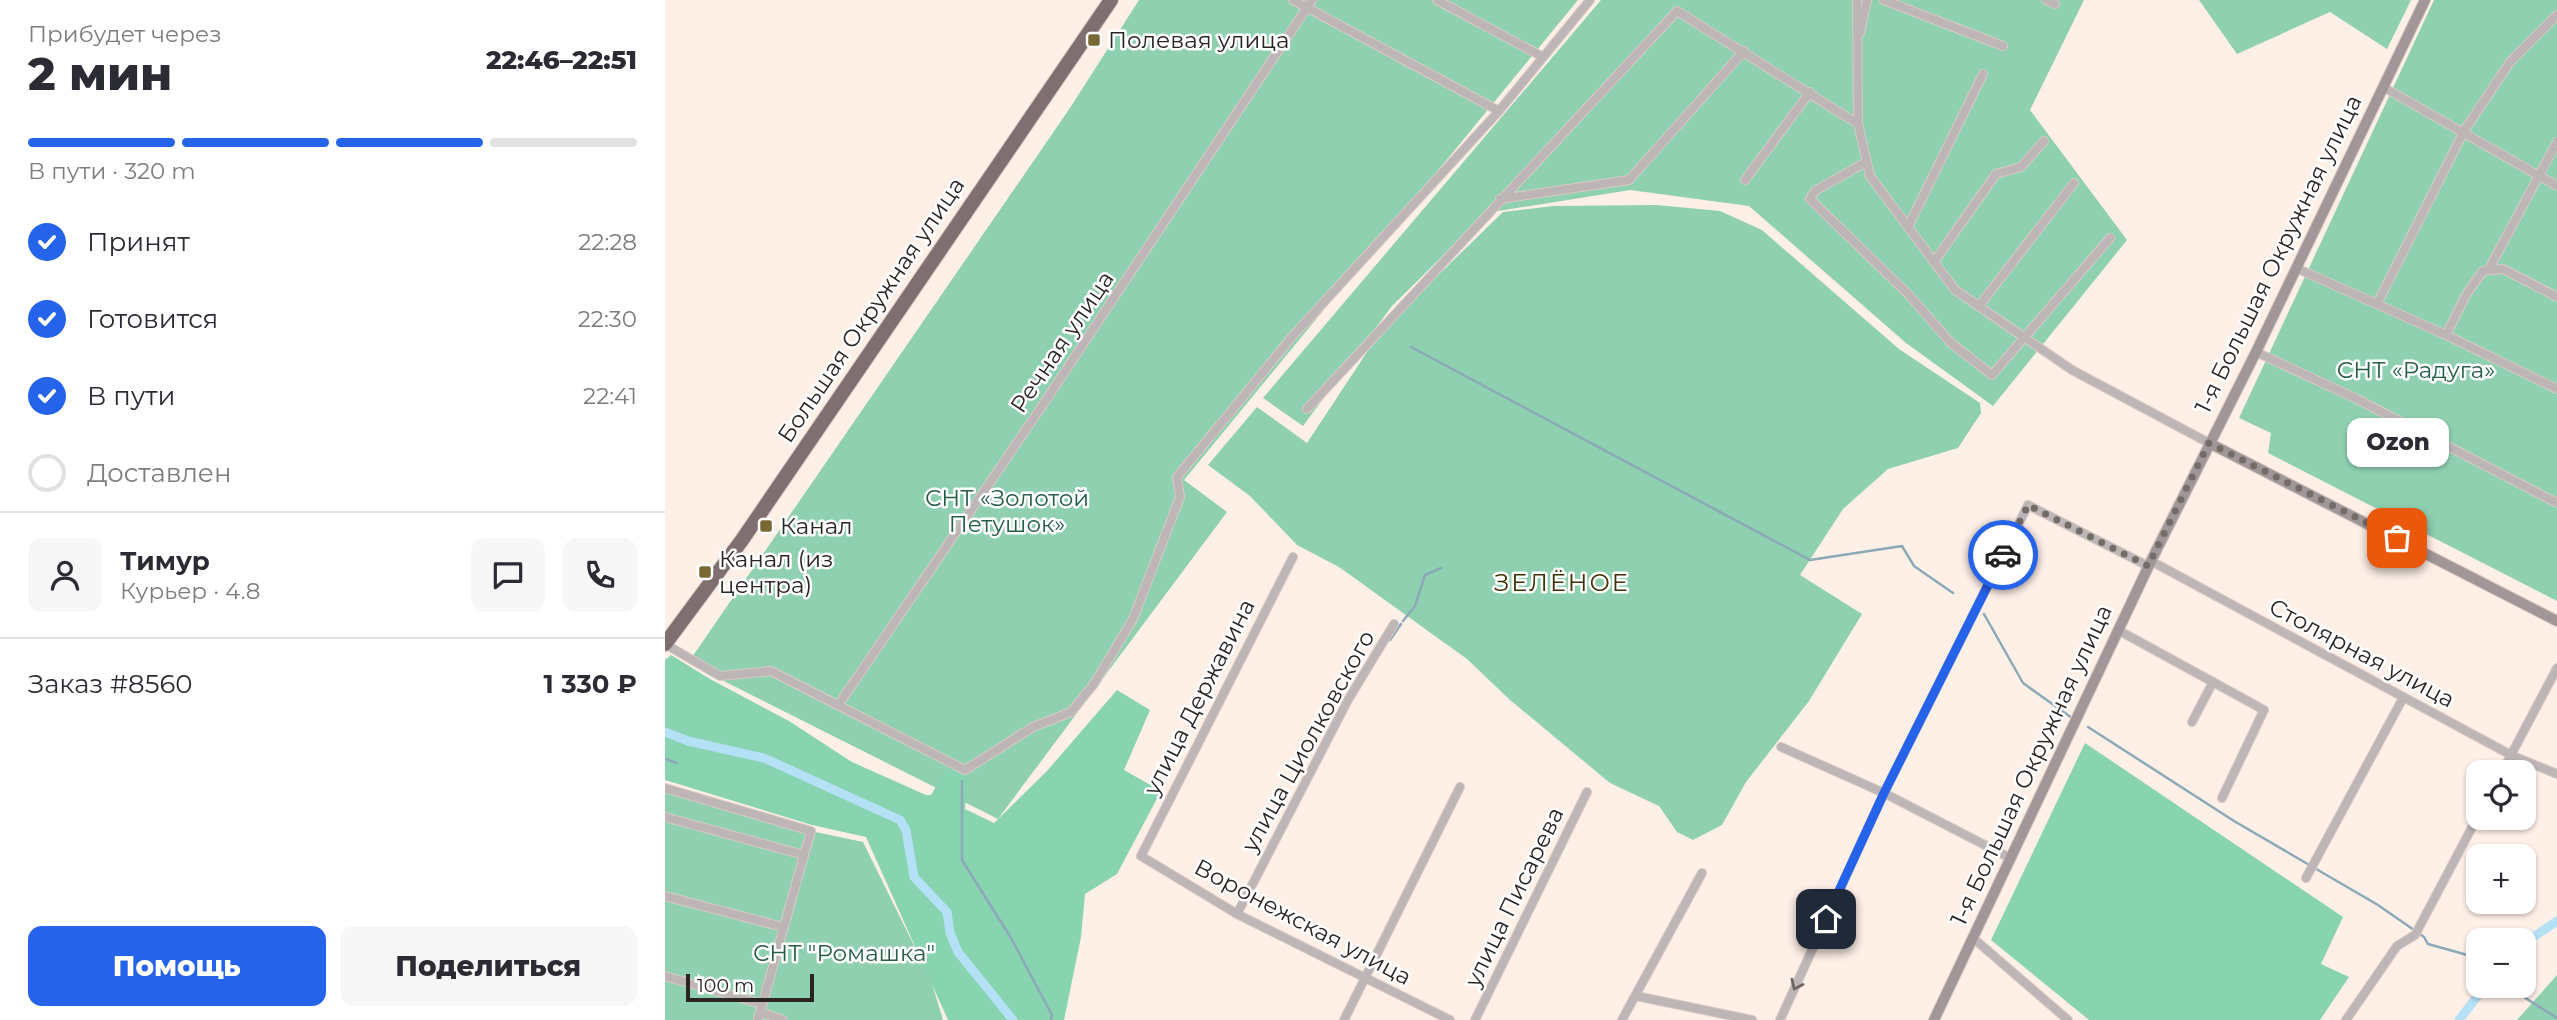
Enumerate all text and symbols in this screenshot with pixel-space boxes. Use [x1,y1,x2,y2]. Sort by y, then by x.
text: Прибудет через [28,20,222,48]
place label: Полевая улица [1108,26,1289,54]
marker: Полевая улица [1086,32,1102,48]
text: 22:46–22:51 [486,44,637,76]
text: 2 мин [28,45,172,102]
street label: 1-я Большая Окружная улица [2189,90,2367,418]
text: В пути · 320 m [28,157,196,185]
street label: Большая Окружная улица [772,172,970,448]
icon: check [28,223,66,261]
text: Принят [87,226,190,258]
text: 22:28 [578,228,637,256]
street label: Речная улица [1004,266,1120,418]
icon: check [28,300,66,338]
text: Готовится [87,303,218,335]
text: 22:30 [578,305,637,333]
park label: СНТ «Радуга» [2337,356,2495,384]
icon: check [28,377,66,415]
text: В пути [87,380,176,412]
text: 22:41 [583,382,637,410]
callout: Ozon [2346,419,2448,468]
text: Ozon [2366,428,2430,456]
text: Доставлен [87,457,232,489]
park label: СНТ «Золотой Петушок» [925,484,1089,538]
pin [2367,508,2427,568]
place label: Канал [780,512,853,540]
marker: Канал [758,518,774,534]
icon: bag [2378,519,2416,557]
courier [1968,520,2038,590]
icon: car [1984,536,2022,574]
button: person [28,538,102,612]
button: chat [471,538,545,612]
button: phone [563,538,637,612]
text: Тимур [120,545,210,577]
place label: Канал (из центра) [719,545,833,599]
marker: Канал (из центра) [697,564,713,580]
district label: ЗЕЛЁНОЕ [1494,568,1630,597]
text: Курьер · 4.8 [120,577,260,605]
street label: Столярная улица [2264,592,2460,714]
street label: улица Державина [1137,594,1261,801]
street label: 1-я Большая Окружная улица [1944,600,2118,930]
street label: улица Циолковского [1235,625,1381,858]
text: Заказ #8560 [28,668,192,700]
text: 1 330 ₽ [544,668,637,700]
map controls [2466,760,2536,998]
button: locate [2466,760,2536,830]
street label: улица Писарева [1458,803,1570,992]
button: + [2466,844,2536,914]
street label: Воронежская улица [1190,853,1416,991]
pin [1796,889,1856,949]
icon: home [1807,900,1845,938]
button: Помощь [28,926,326,1006]
button: Поделиться [340,926,637,1006]
button: − [2466,928,2536,998]
park label: СНТ "Ромашка" [753,939,935,967]
scale bar [686,971,814,1003]
text: 100 m [697,974,754,997]
one-way arrow [1790,978,1804,990]

